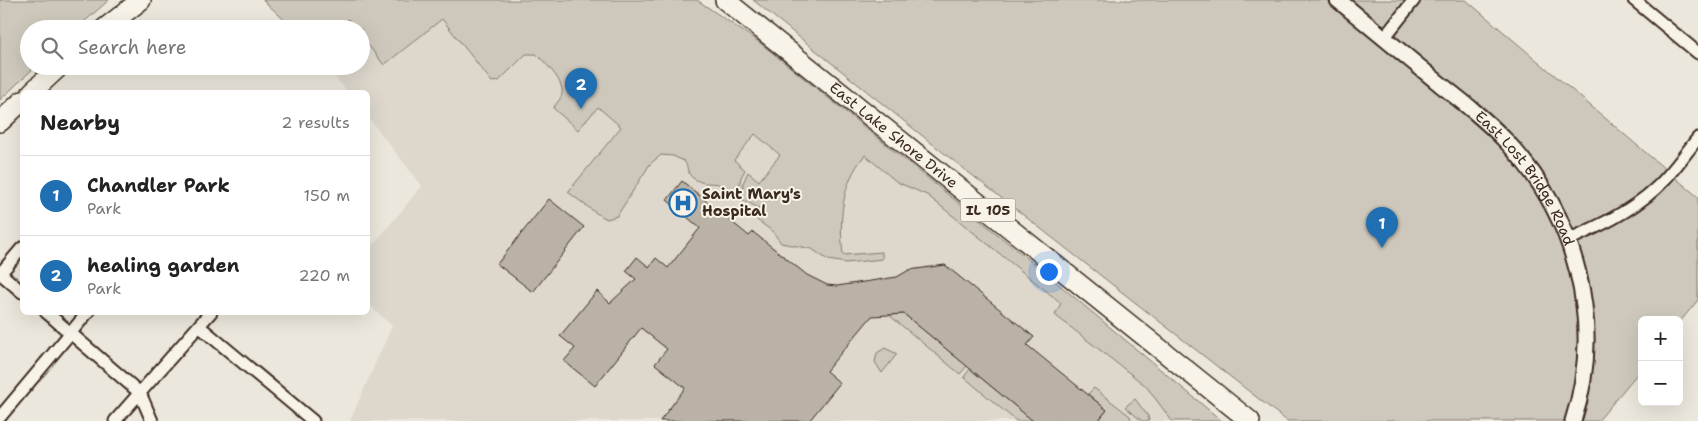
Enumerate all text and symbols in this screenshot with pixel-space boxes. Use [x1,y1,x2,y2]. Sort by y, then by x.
search box [20,20,370,75]
icon: search [38,34,66,62]
text: Search here [78,35,187,60]
pin: 2 [565,68,597,109]
street label: East Lake Shore Drive [825,77,962,193]
street label: East Lost Bridge Road [1471,106,1579,249]
text: Nearby [40,109,120,137]
text: 2 results [281,112,350,133]
text: Chandler Park [87,173,230,198]
place label: Saint Mary's Hospital [702,184,801,221]
text: 1 [52,185,60,206]
text: 150 m [303,185,350,206]
hospital icon: Saint Mary's Hospital [668,188,698,218]
text: Park [87,198,121,219]
road number: IL 105 [960,198,1016,222]
pin: 1 [1366,207,1398,248]
text: healing garden [87,253,239,278]
your location [1036,259,1062,285]
text: 2 [50,265,62,286]
text: 220 m [298,265,350,286]
text: Park [87,278,121,299]
map controls [1638,316,1683,406]
button: + [1638,316,1683,361]
button: − [1638,361,1683,406]

